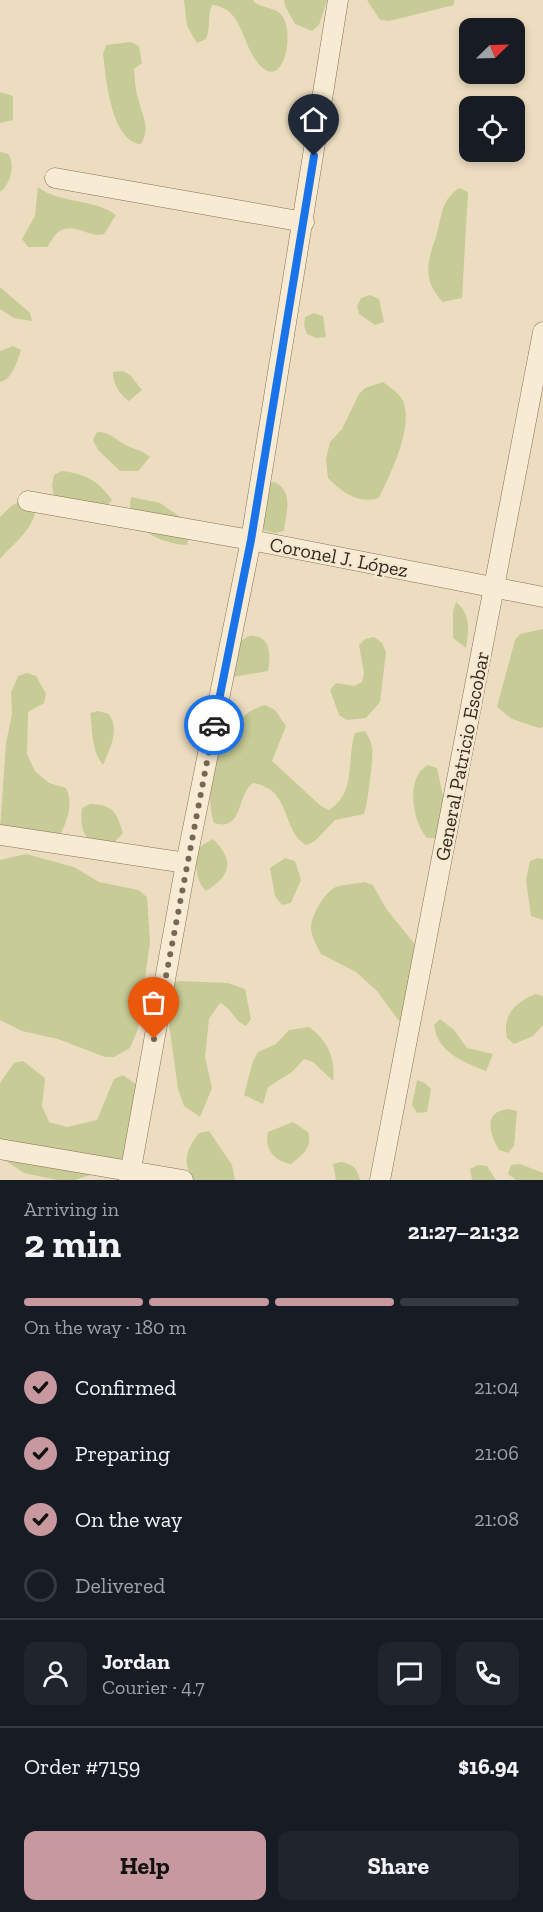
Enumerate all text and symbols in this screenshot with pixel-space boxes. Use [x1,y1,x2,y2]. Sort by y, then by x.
north arrow [459,18,525,84]
map controls [459,18,525,162]
pin [288,94,339,156]
button: locate [459,96,525,162]
icon: home [297,103,330,136]
street label: Coronel J. López [268,532,410,582]
street label: General Patricio Escobar [430,649,494,863]
courier [184,695,244,755]
icon: car [198,709,231,742]
pin [128,977,179,1039]
icon: bag [137,986,170,1019]
text: Arriving in [24,1197,119,1221]
text: 21:27–21:32 [408,1218,519,1245]
text: 2 min [24,1220,121,1267]
text: On the way · 180 m [24,1315,186,1339]
icon: check [24,1371,57,1404]
text: Confirmed [75,1374,176,1401]
text: 21:04 [474,1375,519,1399]
icon: check [24,1437,57,1470]
text: Preparing [75,1440,170,1467]
text: 21:06 [474,1441,519,1465]
icon: check [24,1503,57,1536]
text: On the way [75,1506,182,1533]
text: 21:08 [474,1507,519,1531]
text: Delivered [75,1572,165,1599]
button: person [24,1642,87,1705]
button: chat [378,1642,441,1705]
button: phone [456,1642,519,1705]
text: Jordan [102,1648,170,1675]
text: Courier · 4.7 [102,1675,205,1699]
text: Order #7159 [24,1753,140,1780]
text: $16.94 [458,1753,519,1780]
button: Help [24,1831,266,1900]
button: Share [278,1831,519,1900]

